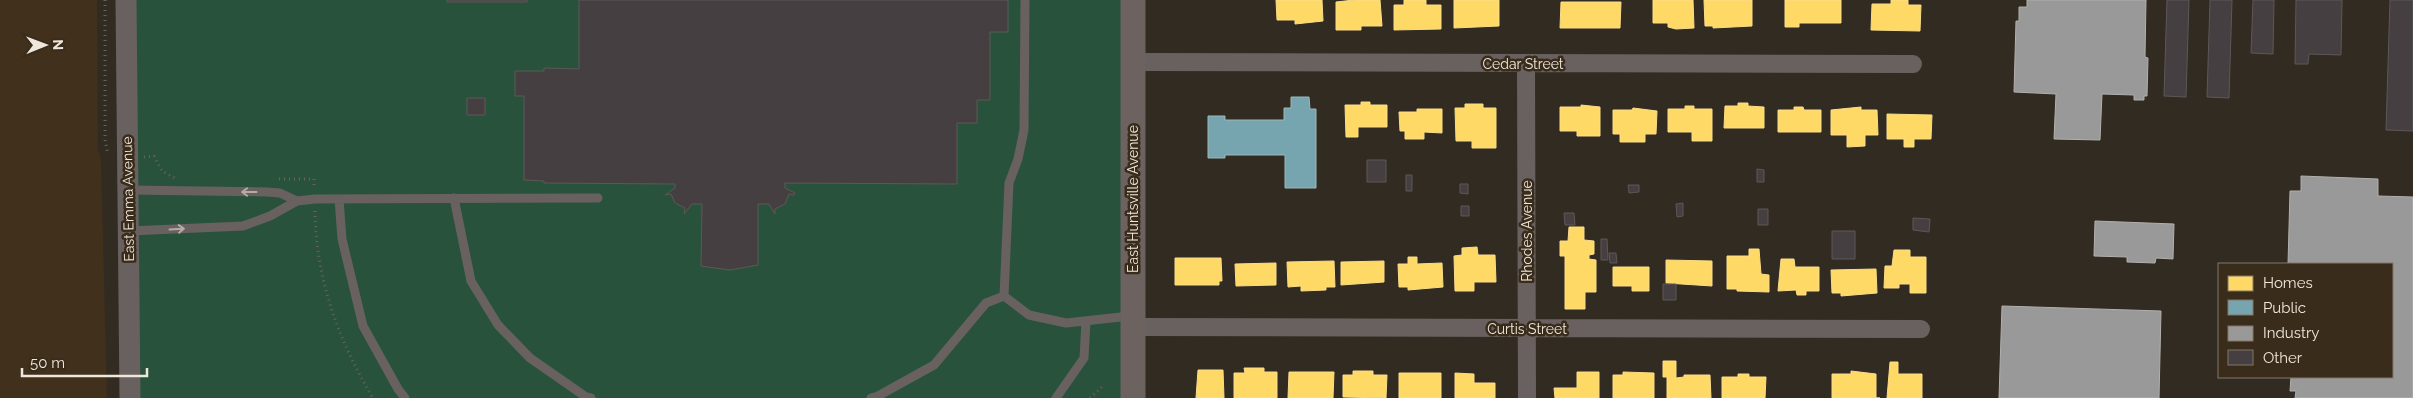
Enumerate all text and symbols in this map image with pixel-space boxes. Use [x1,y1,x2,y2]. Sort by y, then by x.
north arrow [20,20,70,70]
text: N [50,39,66,50]
street label: Cedar Street [1482,56,1564,72]
street label: East Huntsville Avenue [1125,125,1141,273]
street label: East Emma Avenue [119,136,137,262]
street label: Rhodes Avenue [1519,180,1535,282]
one-way arrow [242,187,258,197]
one-way arrow [169,224,185,233]
legend [2218,263,2393,378]
text: Homes [2263,274,2313,292]
text: Public [2263,299,2306,317]
street label: Curtis Street [1487,321,1567,337]
text: Industry [2263,324,2319,342]
scale bar [22,346,148,378]
text: Other [2263,349,2303,367]
text: 50 m [30,354,65,372]

